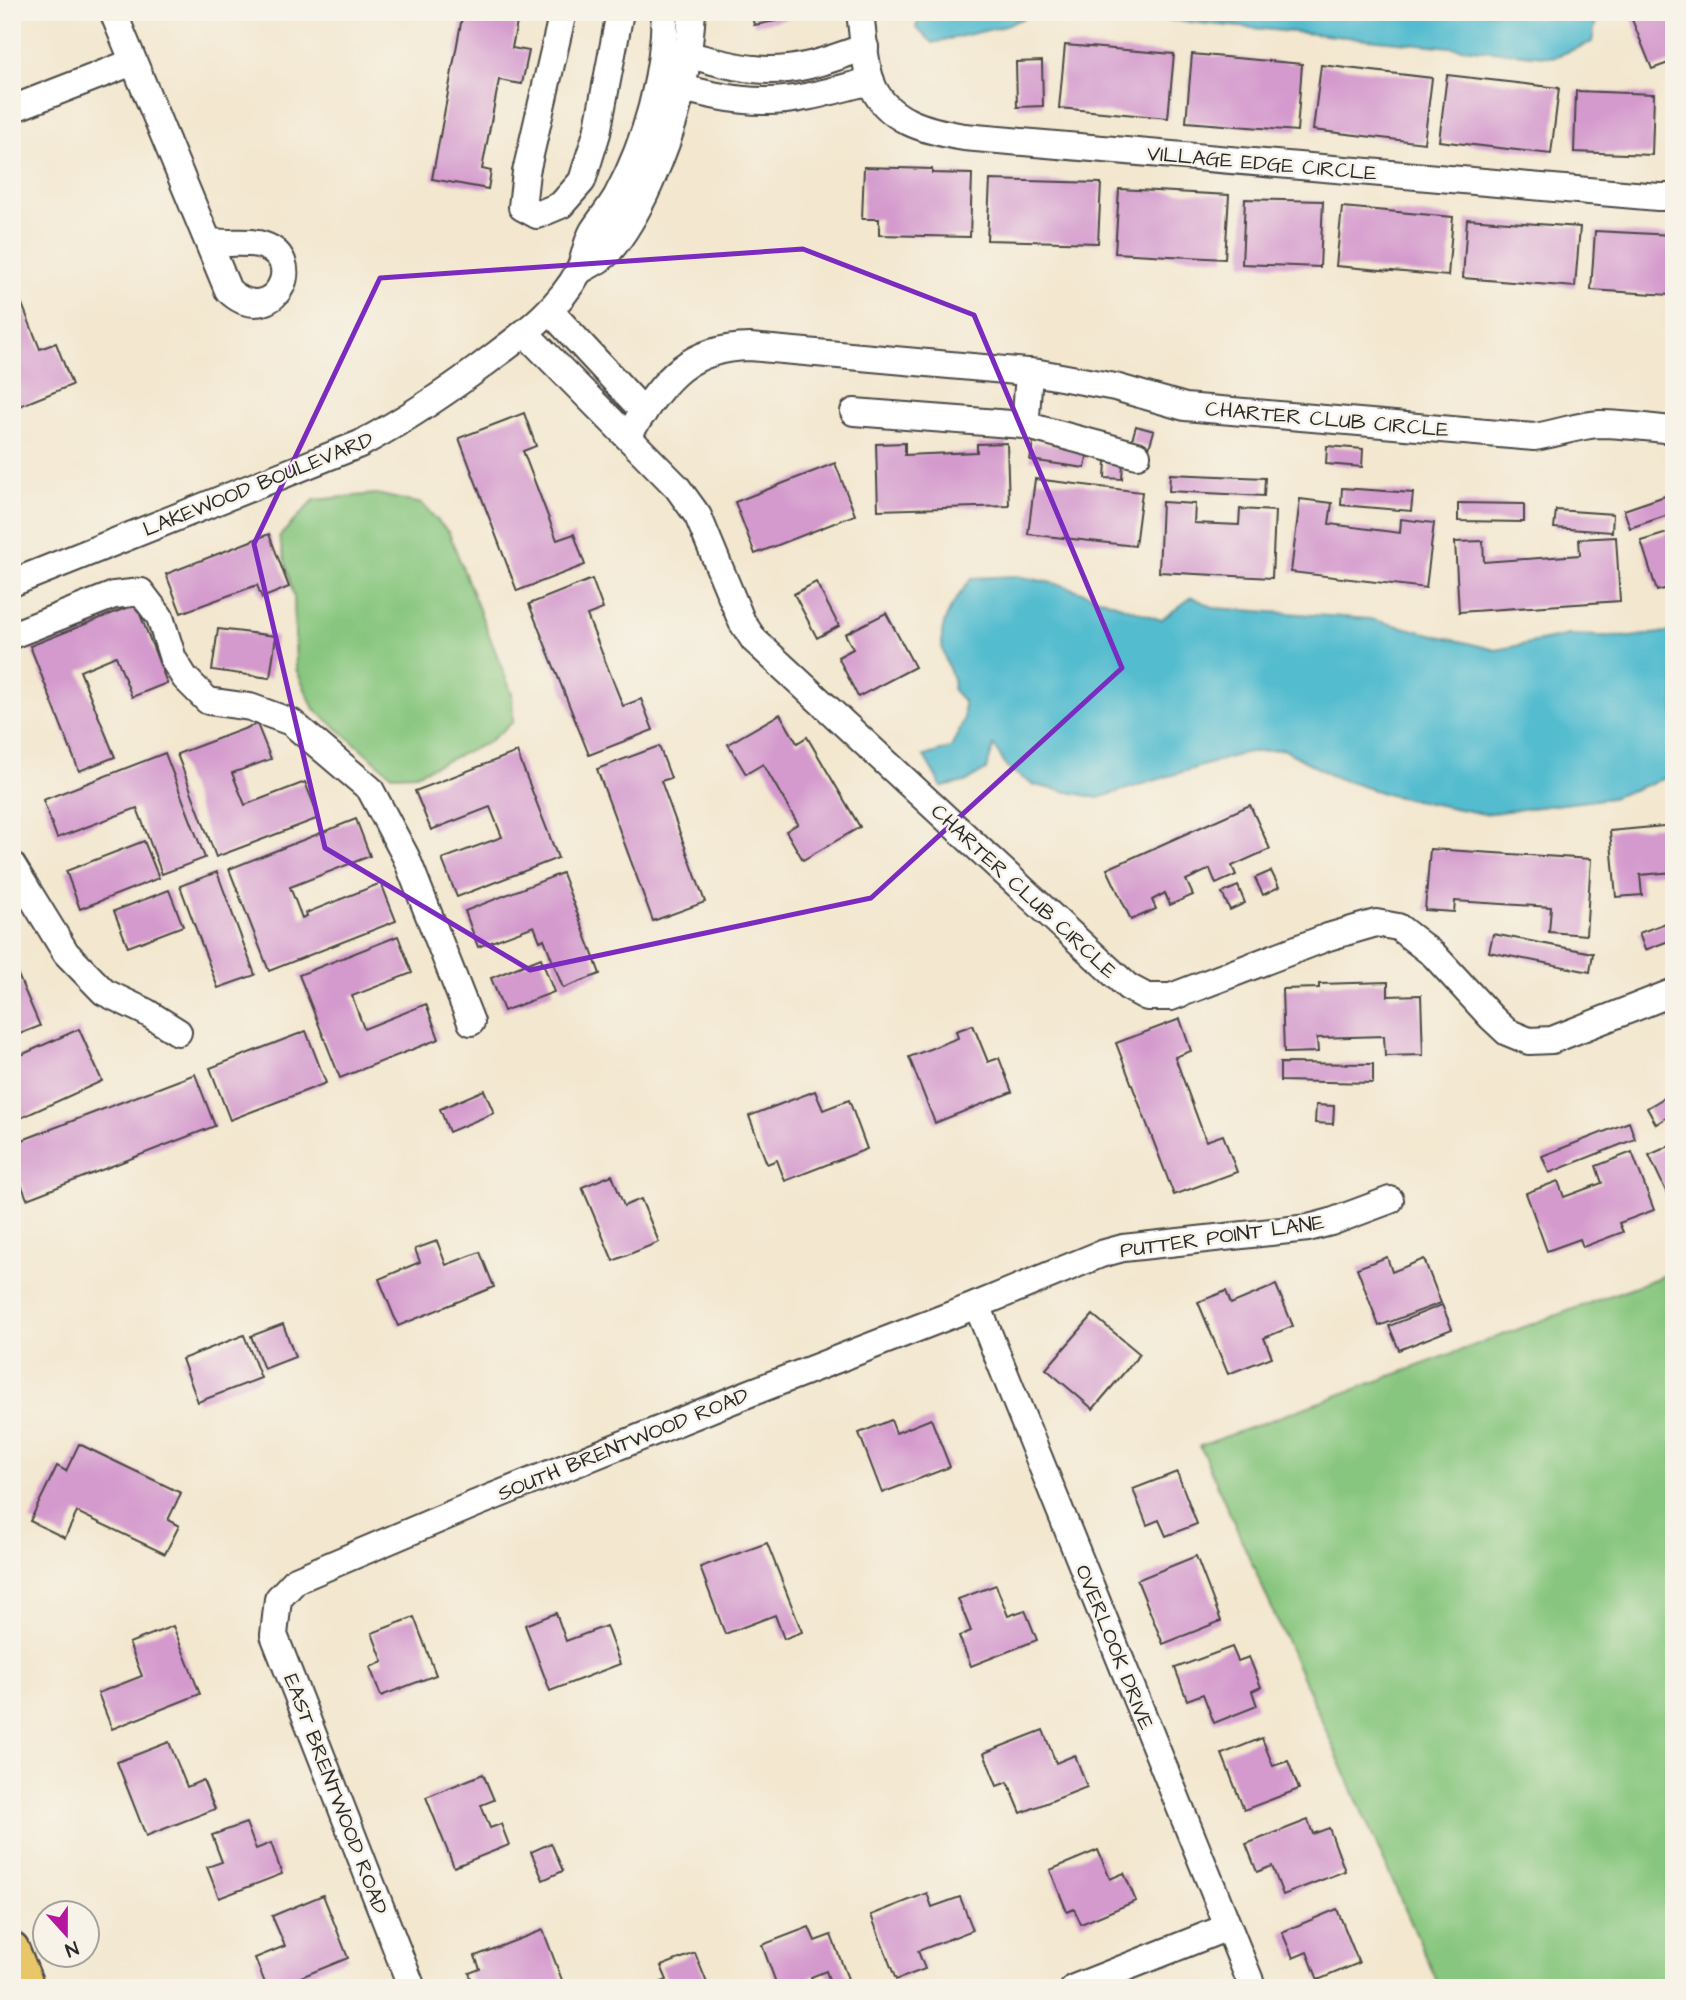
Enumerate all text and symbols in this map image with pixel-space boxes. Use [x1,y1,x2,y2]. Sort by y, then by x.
street label: VILLAGE EDGE CIRCLE [1146,139,1379,188]
street label: CHARTER CLUB CIRCLE [1204,394,1450,445]
street label: LAKEWOOD BOULEVARD [139,425,378,544]
street label: CHARTER CLUB CIRCLE [924,797,1123,986]
street label: PUTTER POINT LANE [1118,1208,1327,1265]
street label: SOUTH BRENTWOOD ROAD [493,1381,753,1508]
street label: OVERLOOK DRIVE [1068,1560,1161,1735]
street label: EAST BRENTWOOD ROAD [276,1670,395,1919]
north arrow [32,1898,102,1968]
text: N [61,1934,82,1963]

